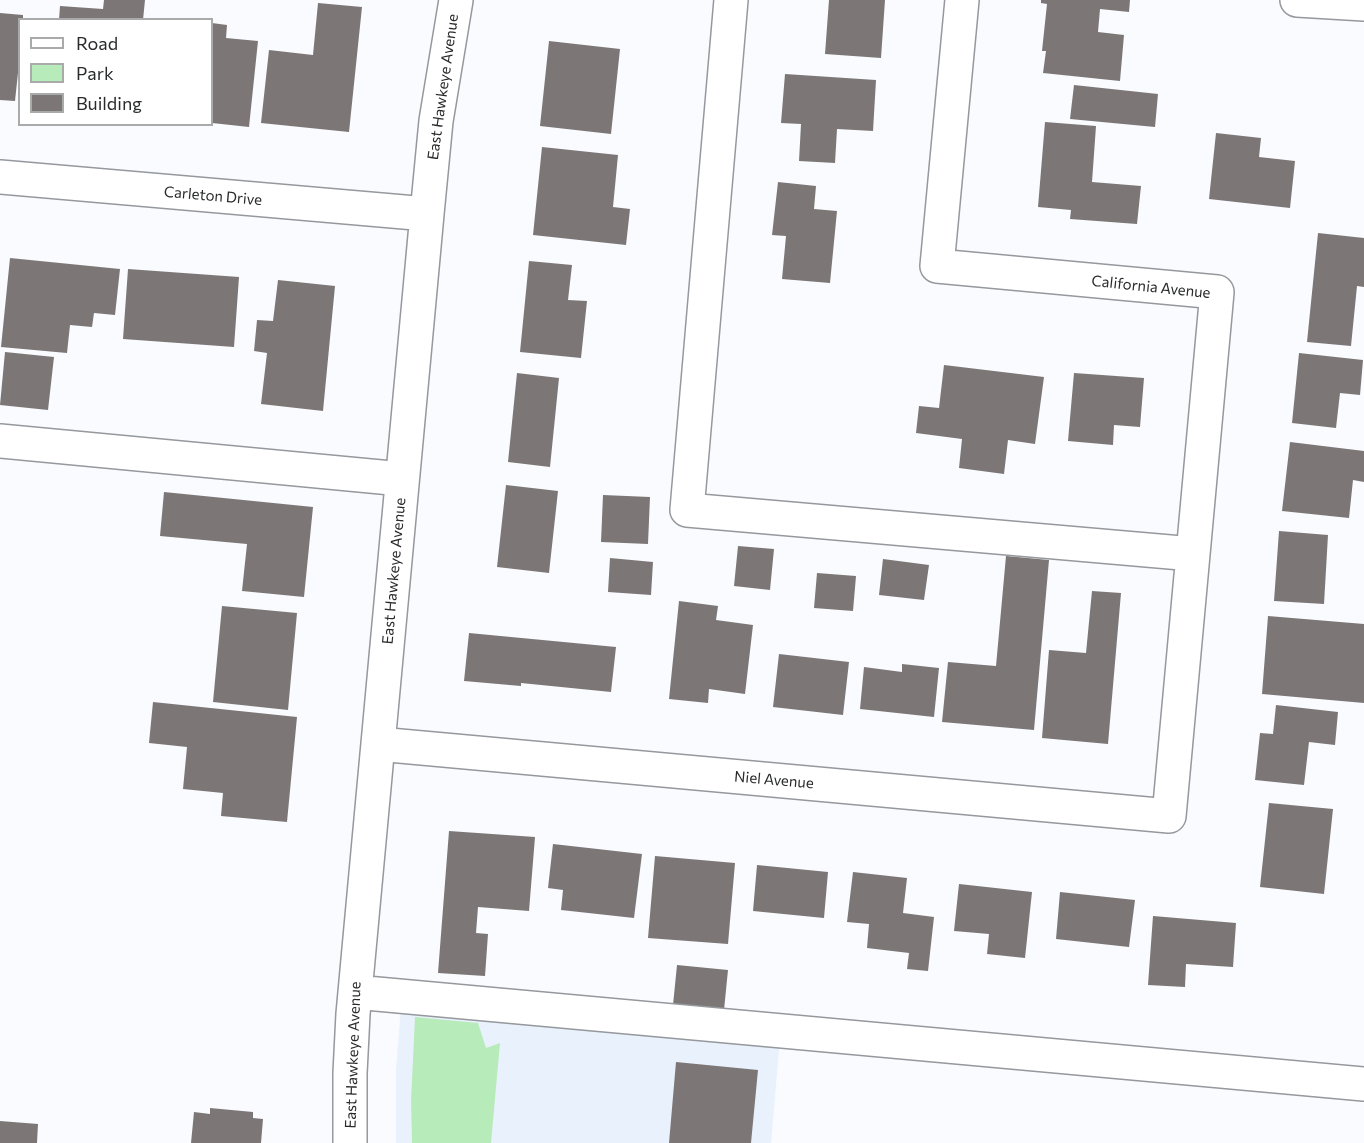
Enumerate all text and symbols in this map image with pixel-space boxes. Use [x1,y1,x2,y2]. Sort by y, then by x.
street label: East Hawkeye Avenue [424,13,462,161]
legend [18,18,213,126]
text: Road [76,32,118,54]
text: Park [76,62,114,84]
text: Building [76,92,142,114]
street label: Carleton Drive [163,183,263,209]
street label: California Avenue [1091,272,1211,302]
street label: East Hawkeye Avenue [379,497,409,645]
street label: Niel Avenue [733,768,815,792]
street label: East Hawkeye Avenue [341,981,365,1129]

